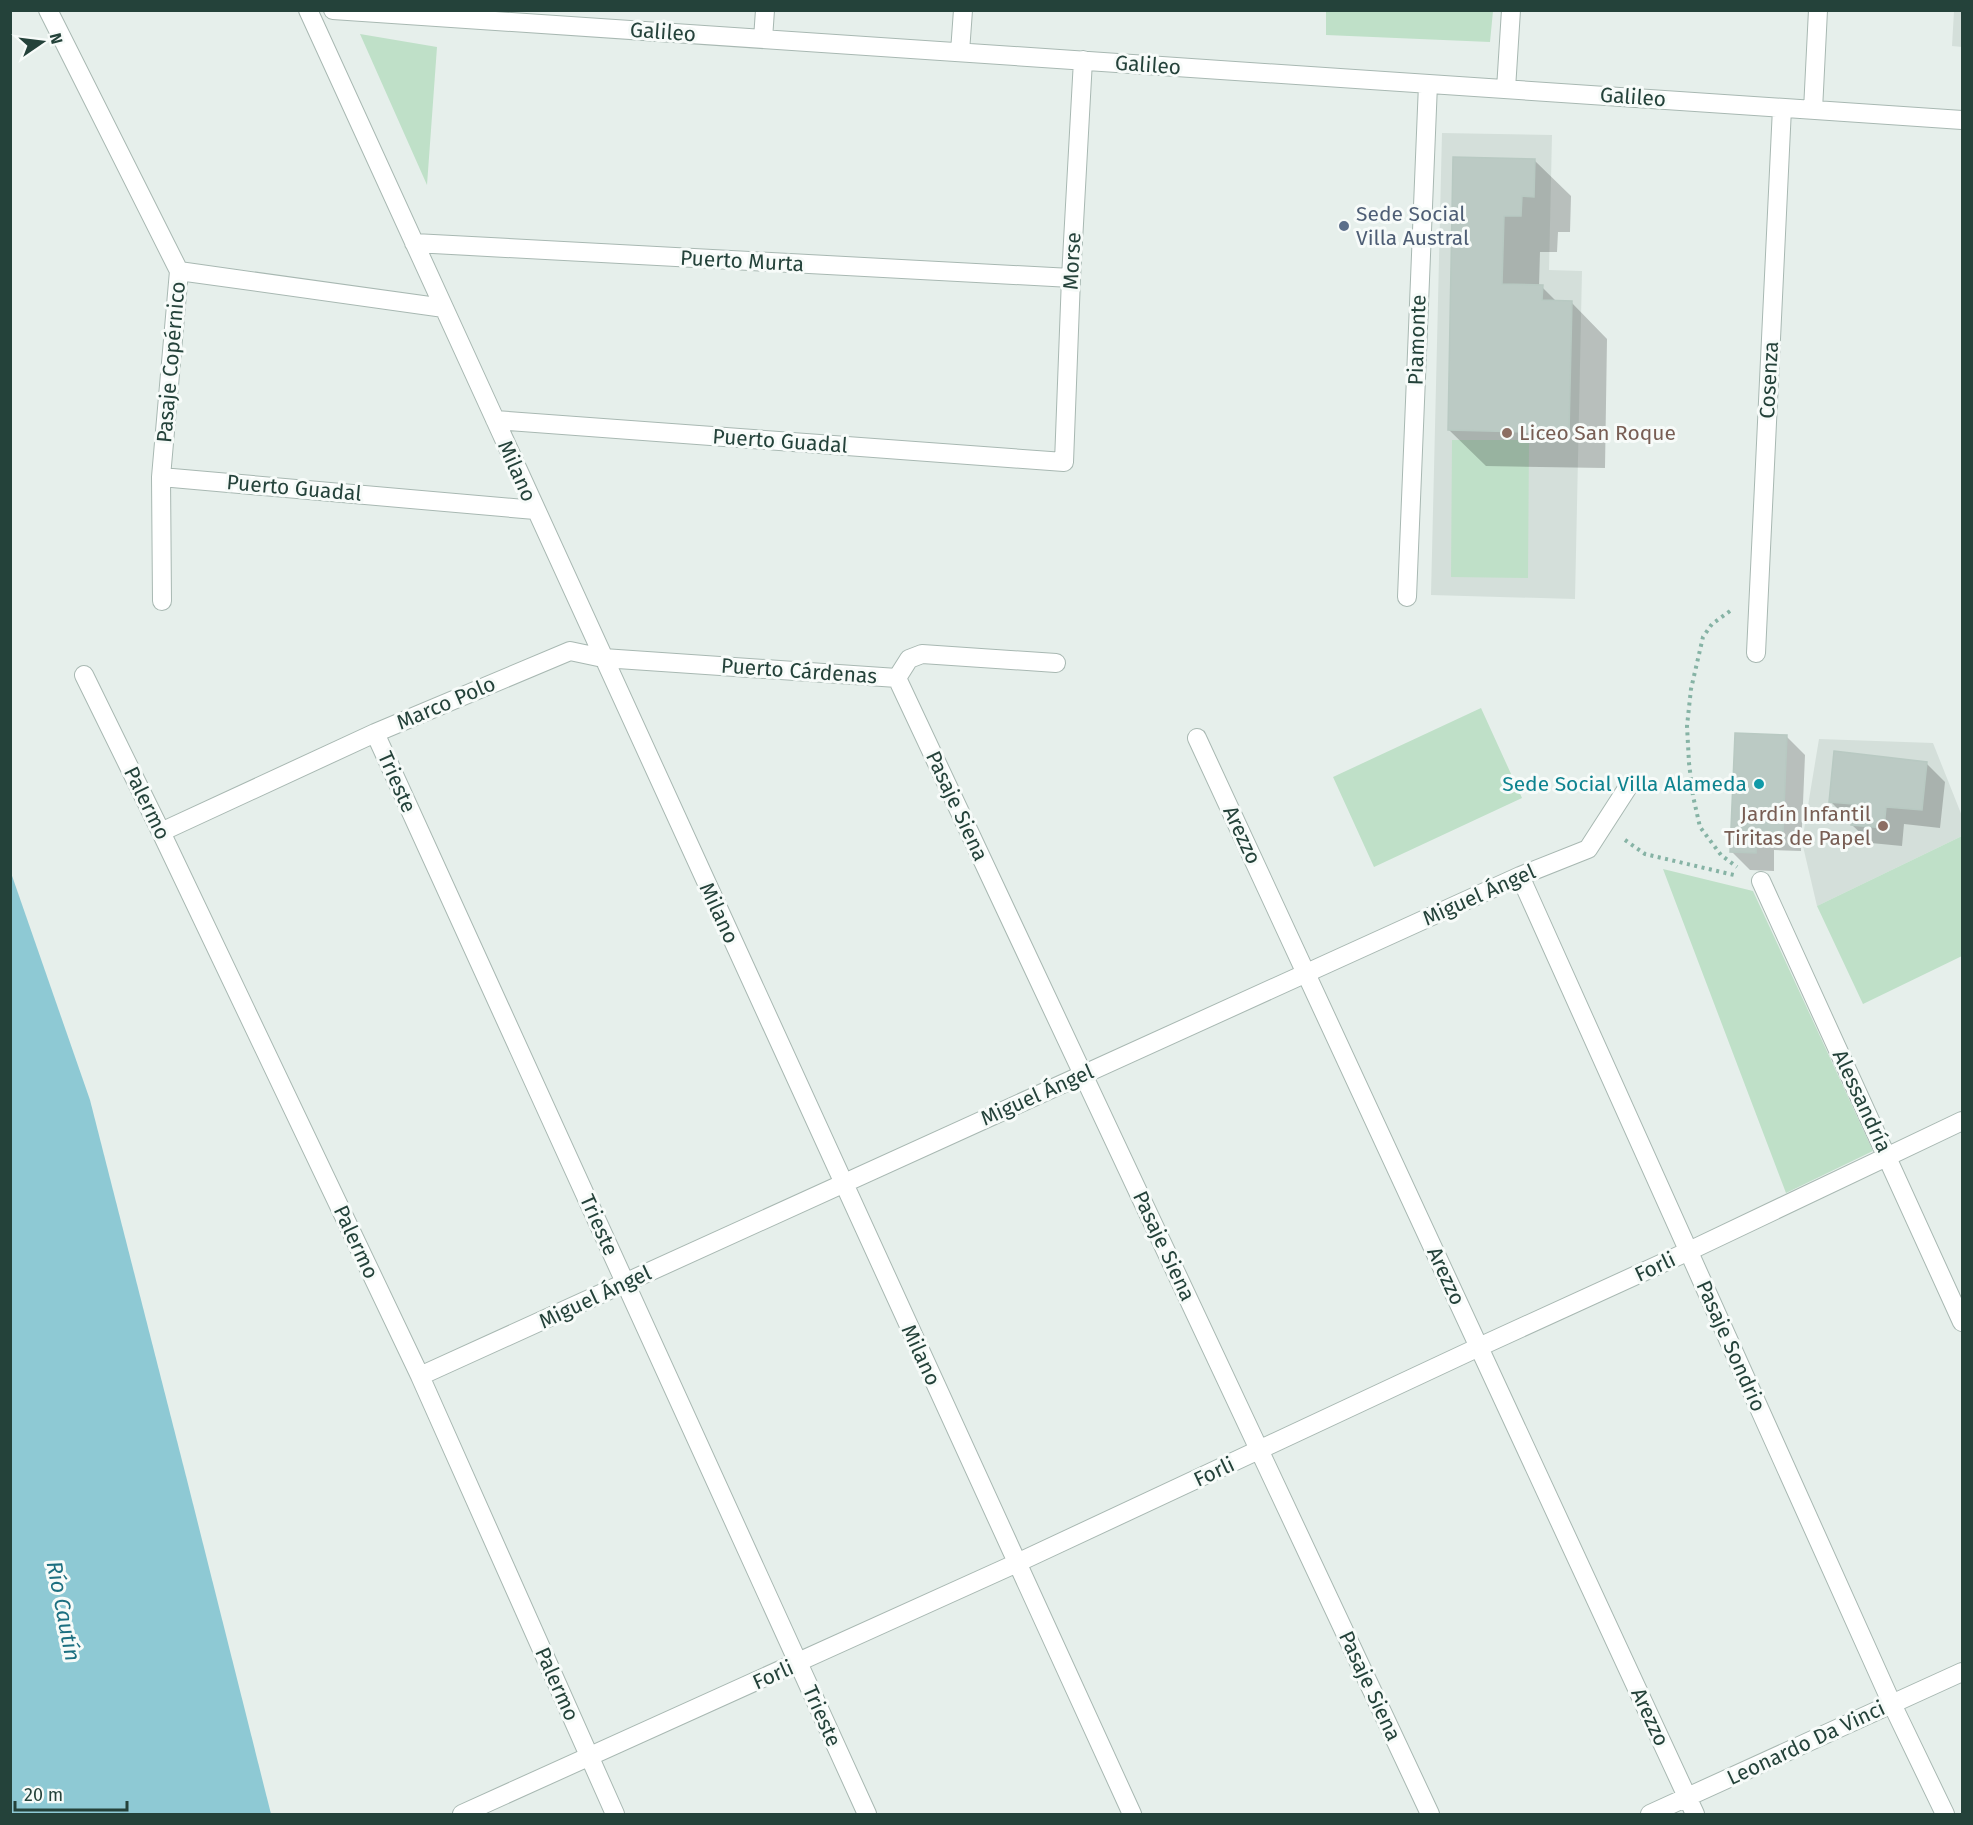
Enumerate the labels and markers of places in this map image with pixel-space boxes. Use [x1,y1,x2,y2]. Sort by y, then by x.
place label: Sede Social Villa Austral [1356,201,1469,251]
marker: Sede Social Villa Austral [1337,219,1351,233]
place label: Liceo San Roque [1519,420,1676,446]
marker: Liceo San Roque [1500,426,1514,440]
place label: Sede Social Villa Alameda [1502,771,1747,797]
marker: Sede Social Villa Alameda [1752,777,1766,791]
place label: Jardín Infantil Tiritas de Papel [1724,801,1871,851]
marker: Jardín Infantil Tiritas de Papel [1876,819,1890,833]

